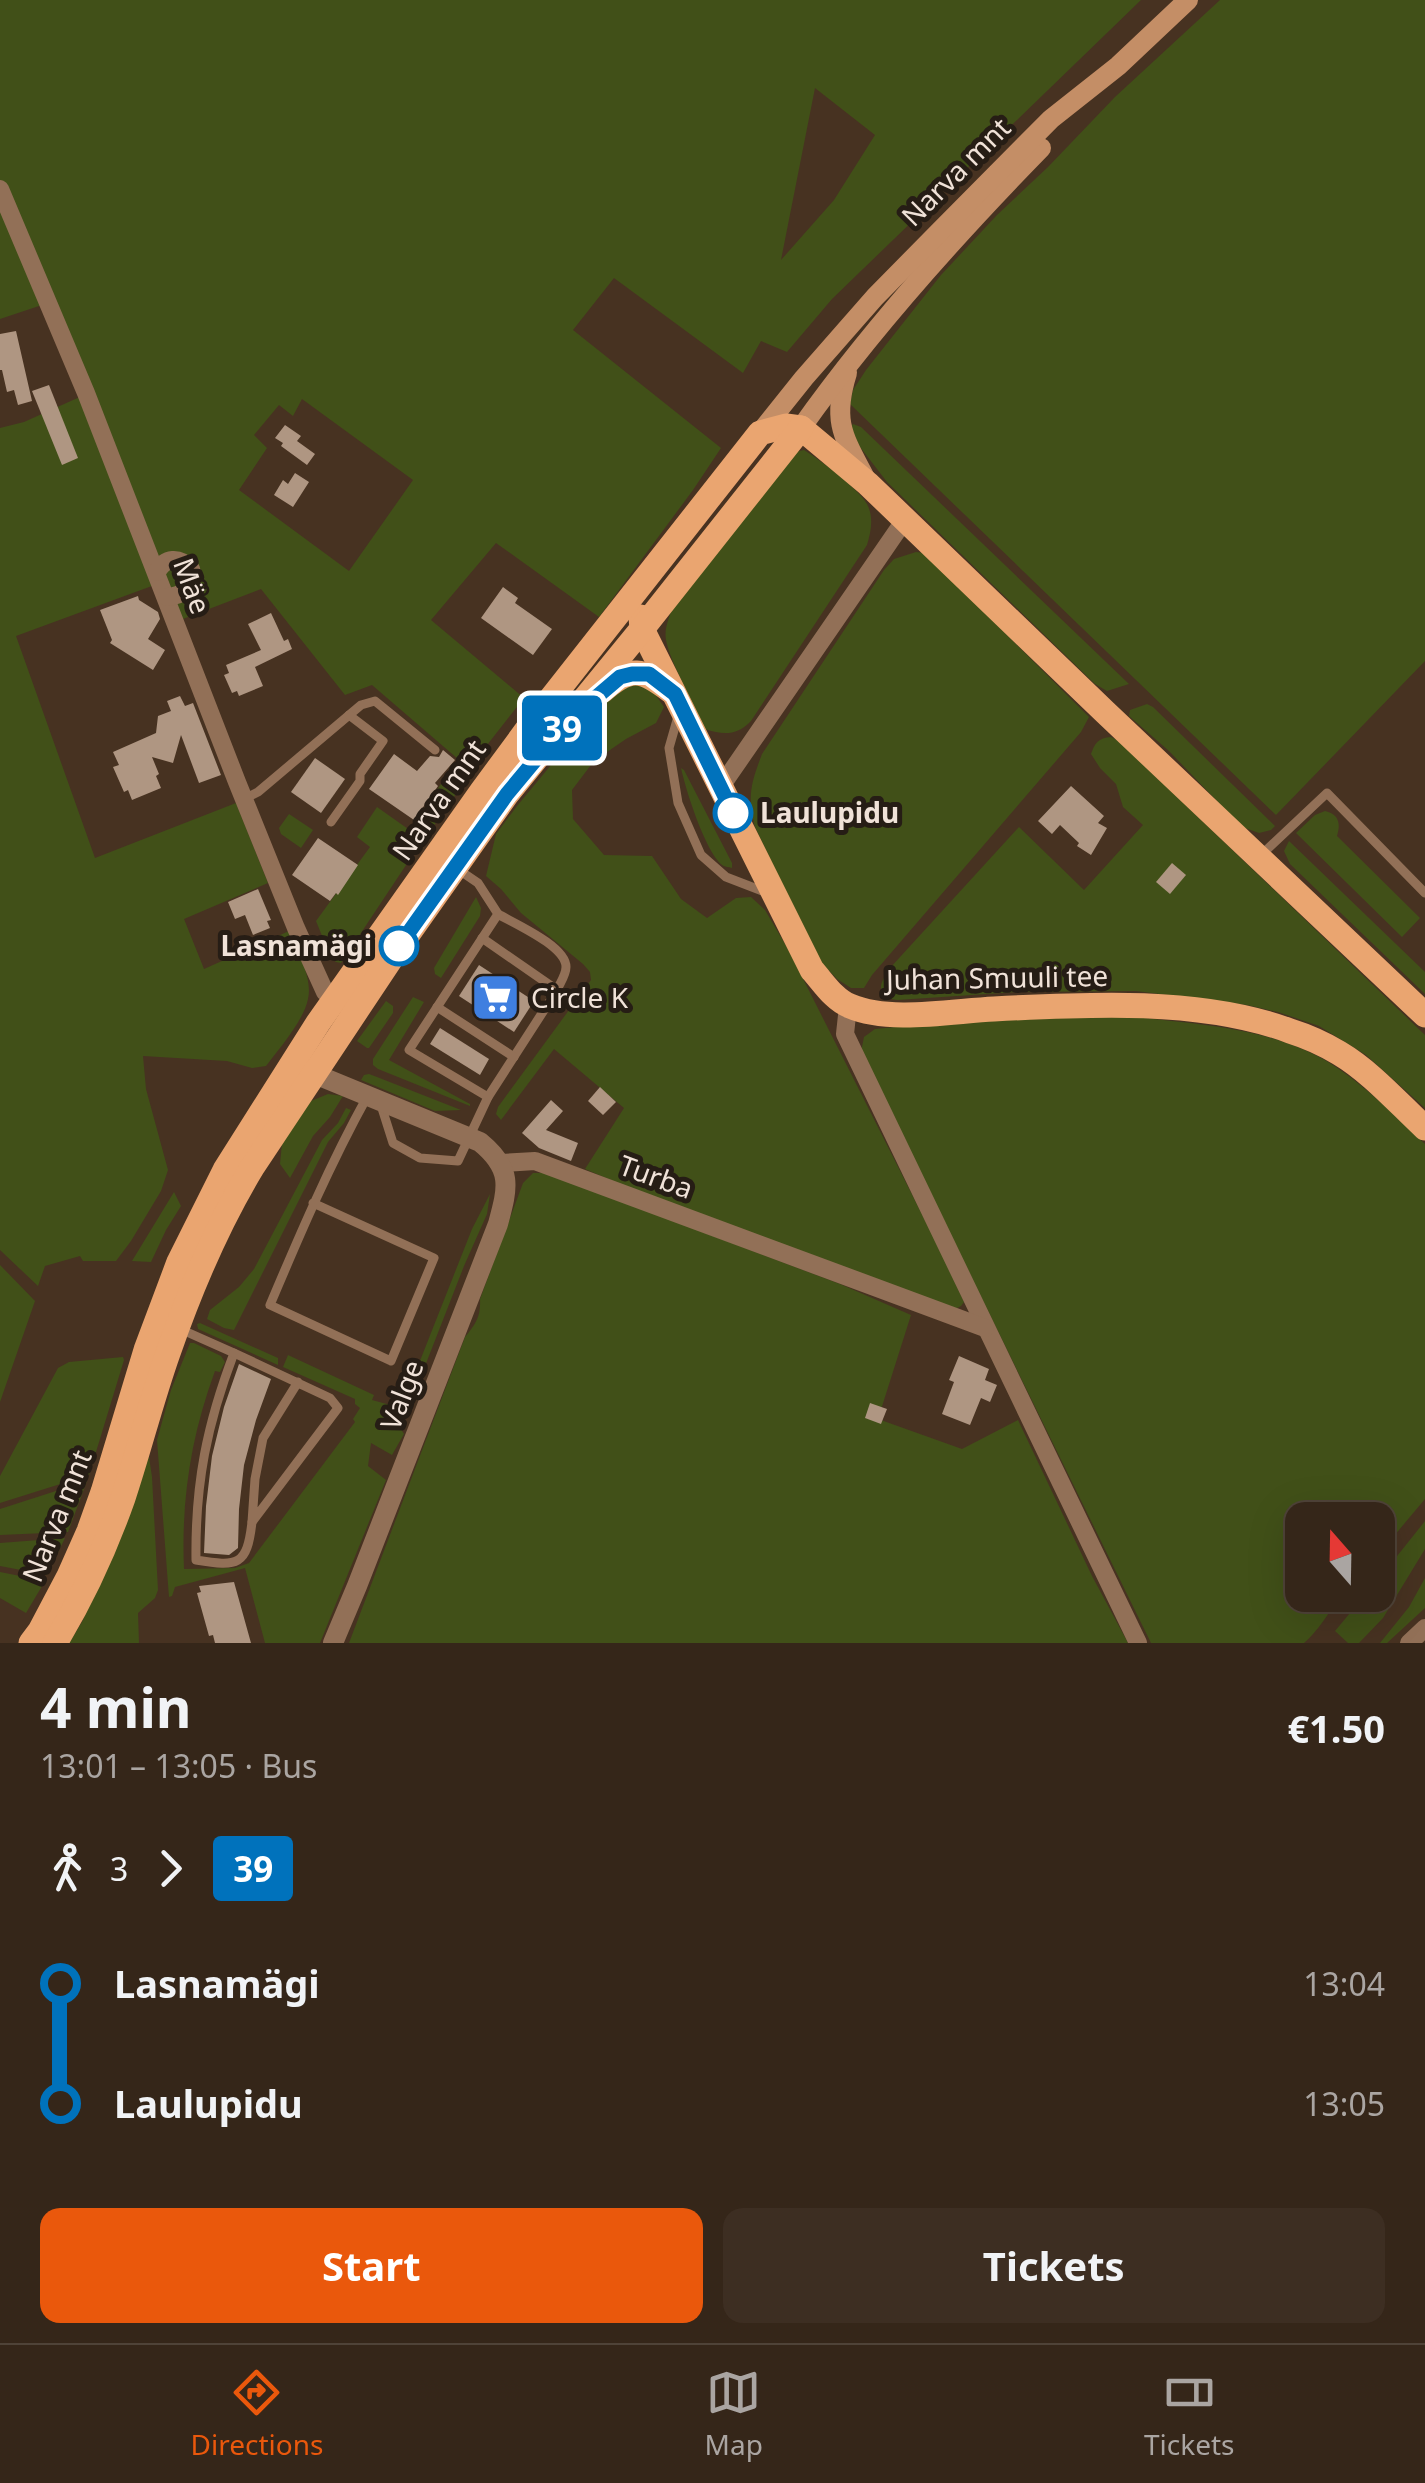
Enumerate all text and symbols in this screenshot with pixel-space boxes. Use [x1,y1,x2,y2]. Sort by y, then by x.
street label: Narva mnt [893,109,1018,234]
street label: Mäe [165,552,221,619]
line badge: 39 [517,696,607,760]
text: 39 [542,705,582,752]
street label: Narva mnt [383,731,494,867]
place label: Laulupidu [760,793,899,831]
marker: Laulupidu [714,794,752,832]
place label: Lasnamägi [220,926,372,964]
marker: Lasnamägi [380,927,418,965]
street label: Juhan Smuuli tee [883,956,1108,998]
supermarket icon: Circle K [470,972,522,1024]
place label: Circle K [531,978,629,1016]
street label: Turba [614,1145,699,1207]
street label: Valge [370,1354,432,1435]
street label: Narva mnt [12,1444,100,1587]
north arrow [1285,1502,1395,1612]
map controls [1285,1502,1395,1612]
text: 4 min [40,1669,192,1744]
text: €1.50 [1287,1702,1385,1754]
text: 13:01 – 13:05 · Bus [40,1744,317,1787]
icon: walk [40,1841,95,1896]
icon: forward [143,1841,198,1896]
text: 39 [233,1845,273,1892]
text: 3 [110,1847,128,1890]
text: Lasnamägi [114,1957,320,2009]
text: 13:04 [1303,1962,1385,2005]
text: Laulupidu [114,2077,303,2129]
text: 13:05 [1303,2082,1385,2125]
button: Start [40,2208,703,2323]
button: Tickets [723,2208,1385,2323]
tab: Directions [191,2365,323,2463]
tab: Map [705,2365,763,2463]
tab: Tickets [1144,2365,1234,2463]

